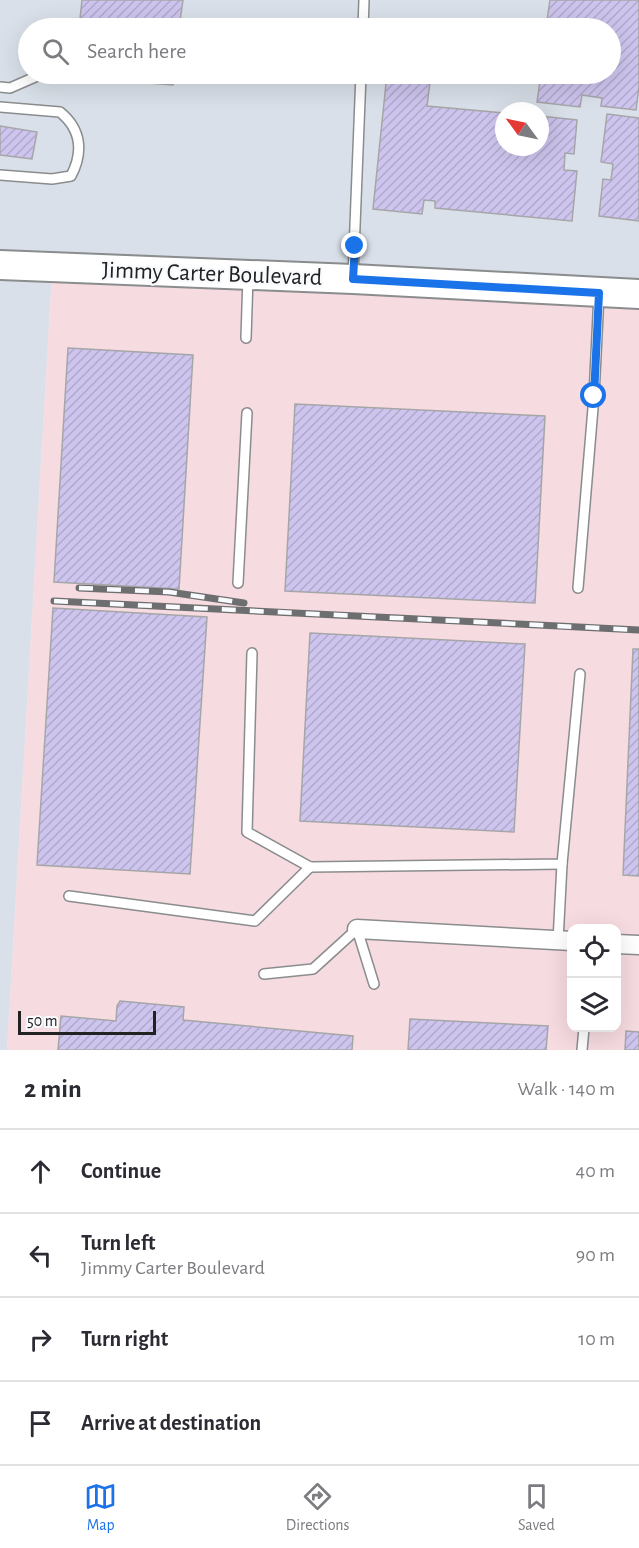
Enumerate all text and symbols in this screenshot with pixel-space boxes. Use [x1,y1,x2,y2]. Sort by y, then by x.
search box [18,18,621,84]
icon: search [39,35,72,68]
text: Search here [87,40,186,62]
north arrow [495,102,549,156]
route end [341,232,367,258]
street label: Jimmy Carter Boulevard [101,258,323,290]
route start [580,382,606,408]
map controls [567,924,621,1032]
button: locate [567,924,621,978]
button: layers [567,978,621,1032]
scale bar [18,1008,156,1036]
text: 50 m [27,1013,58,1029]
text: 2 min [24,1076,82,1102]
text: Walk · 140 m [517,1079,615,1099]
icon: ahead [24,1155,57,1188]
text: Continue [81,1160,161,1182]
text: 40 m [576,1161,615,1181]
text: Turn left [81,1232,155,1254]
icon: left [24,1239,57,1272]
text: 90 m [576,1245,615,1265]
text: Jimmy Carter Boulevard [81,1258,265,1278]
icon: right [24,1323,57,1356]
text: Turn right [81,1328,168,1350]
text: 10 m [578,1329,615,1349]
icon: arrive [24,1407,57,1440]
text: Arrive at destination [81,1412,261,1434]
tab: Map [84,1480,117,1535]
tab: Directions [286,1480,350,1535]
tab: Saved [518,1480,555,1535]

